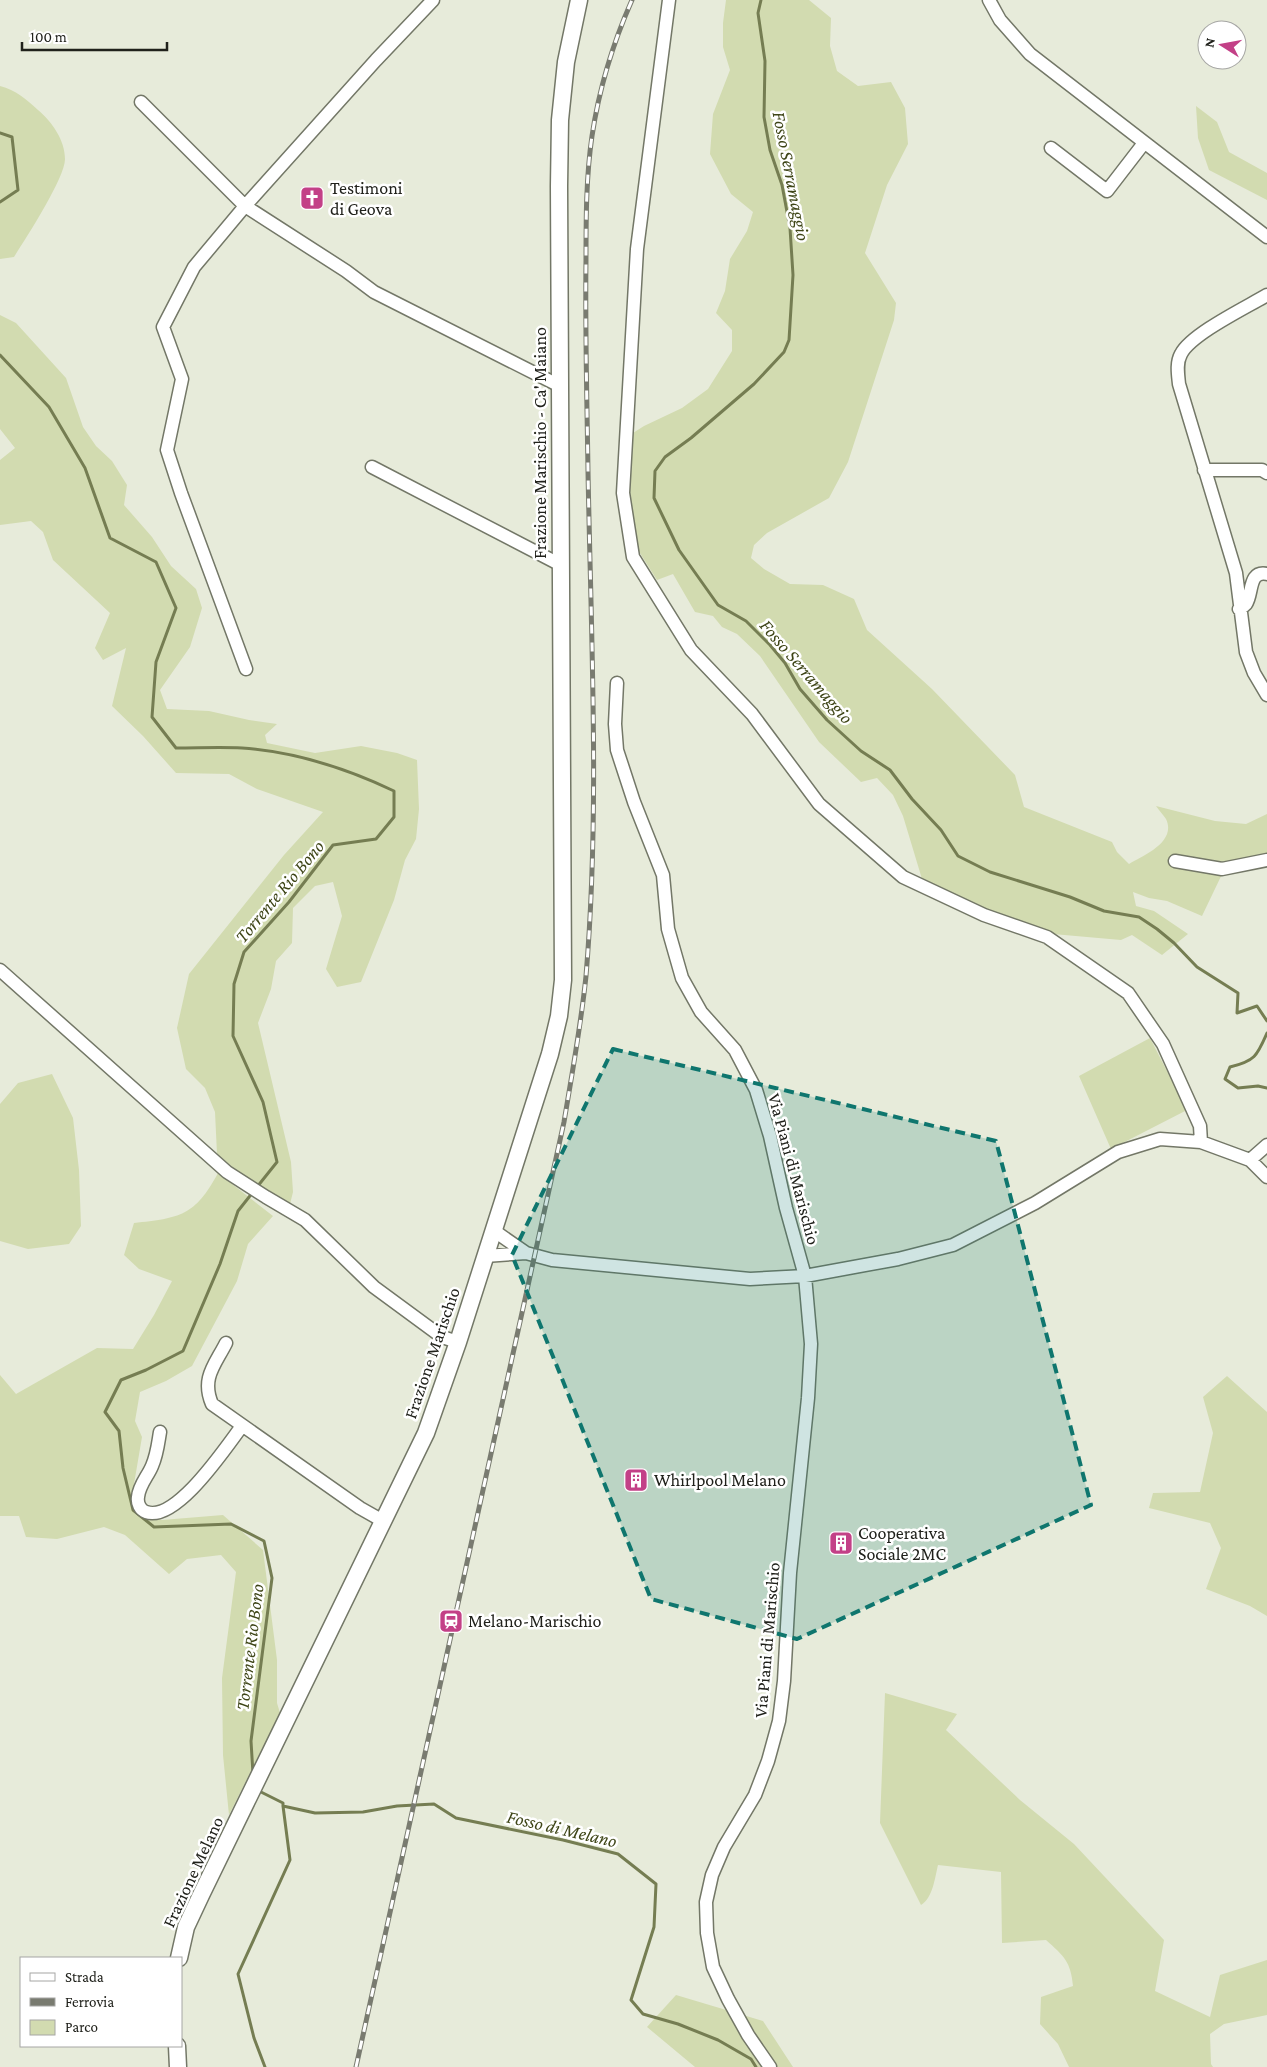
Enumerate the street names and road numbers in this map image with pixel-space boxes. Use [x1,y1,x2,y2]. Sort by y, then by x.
street label: Frazione Marischio - Ca' Maiano [530,327,550,559]
street label: Via Piani di Marischio [764,1091,824,1247]
street label: Frazione Marischio [400,1285,464,1421]
street label: Via Piani di Marischio [750,1561,784,1719]
street label: Frazione Melano [159,1813,227,1931]

